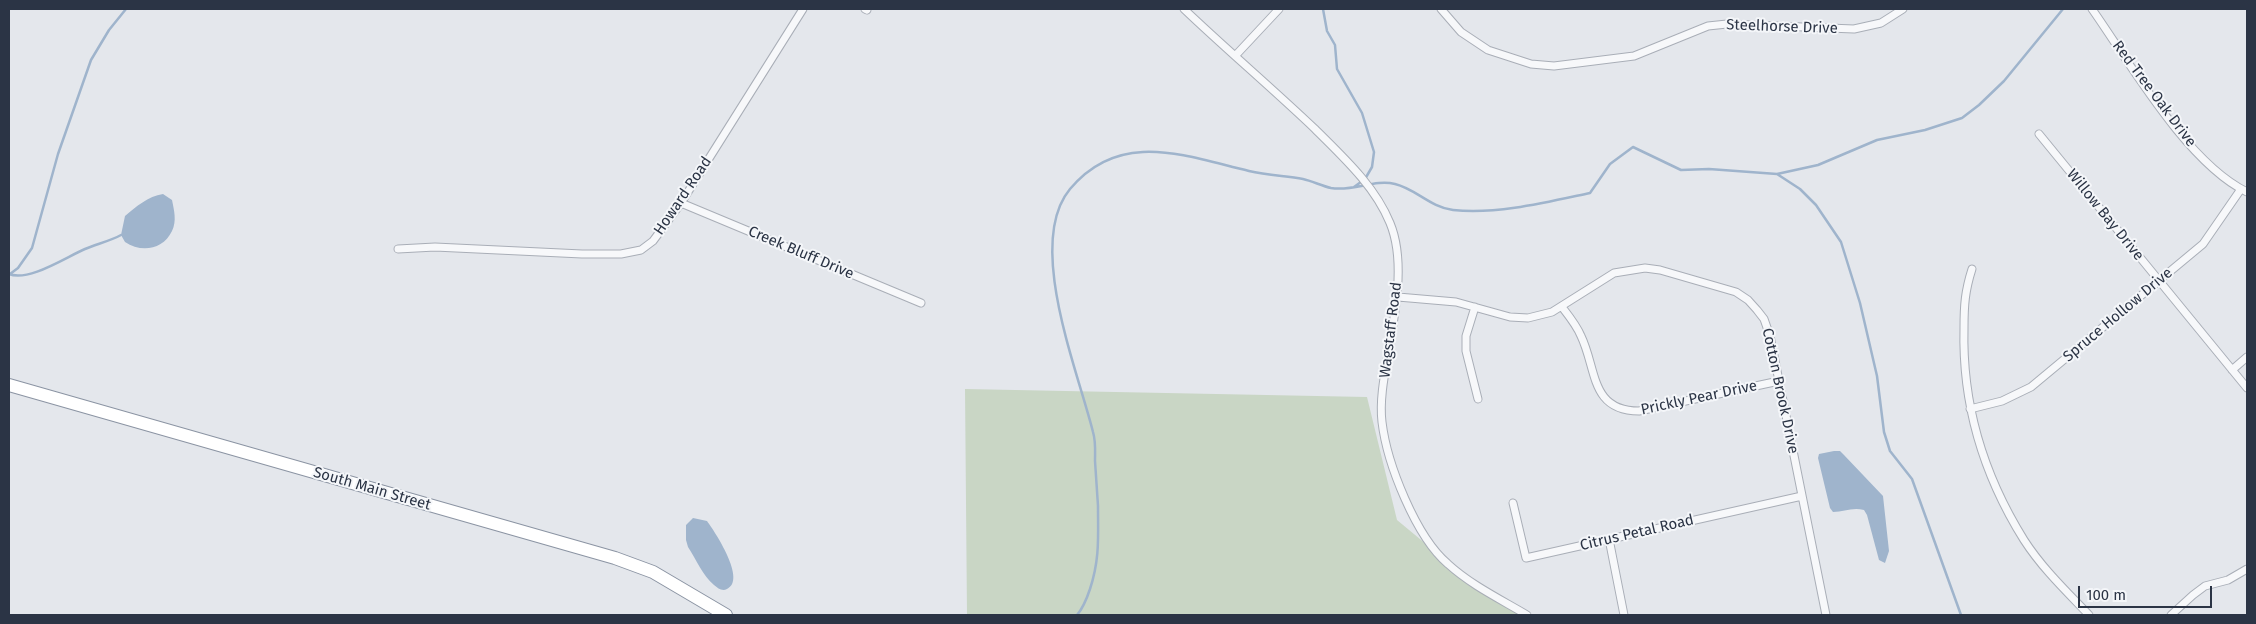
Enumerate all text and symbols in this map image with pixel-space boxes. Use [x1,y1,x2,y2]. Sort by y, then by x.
street label: Steelhorse Drive [1726,16,1838,38]
street label: Red Tree Oak Drive [2108,37,2200,151]
street label: Howard Road [650,153,716,239]
street label: Willow Bay Drive [2063,166,2147,264]
street label: Creek Bluff Drive [745,223,857,283]
street label: Spruce Hollow Drive [2060,264,2176,366]
street label: Wagstaff Road [1376,281,1406,379]
street label: Cotton Brook Drive [1758,327,1802,455]
street label: Prickly Pear Drive [1639,377,1759,419]
street label: South Main Street [311,464,433,514]
street label: Citrus Petal Road [1578,511,1696,555]
scale bar [2081,576,2215,608]
text: 100 m [2086,586,2126,604]

